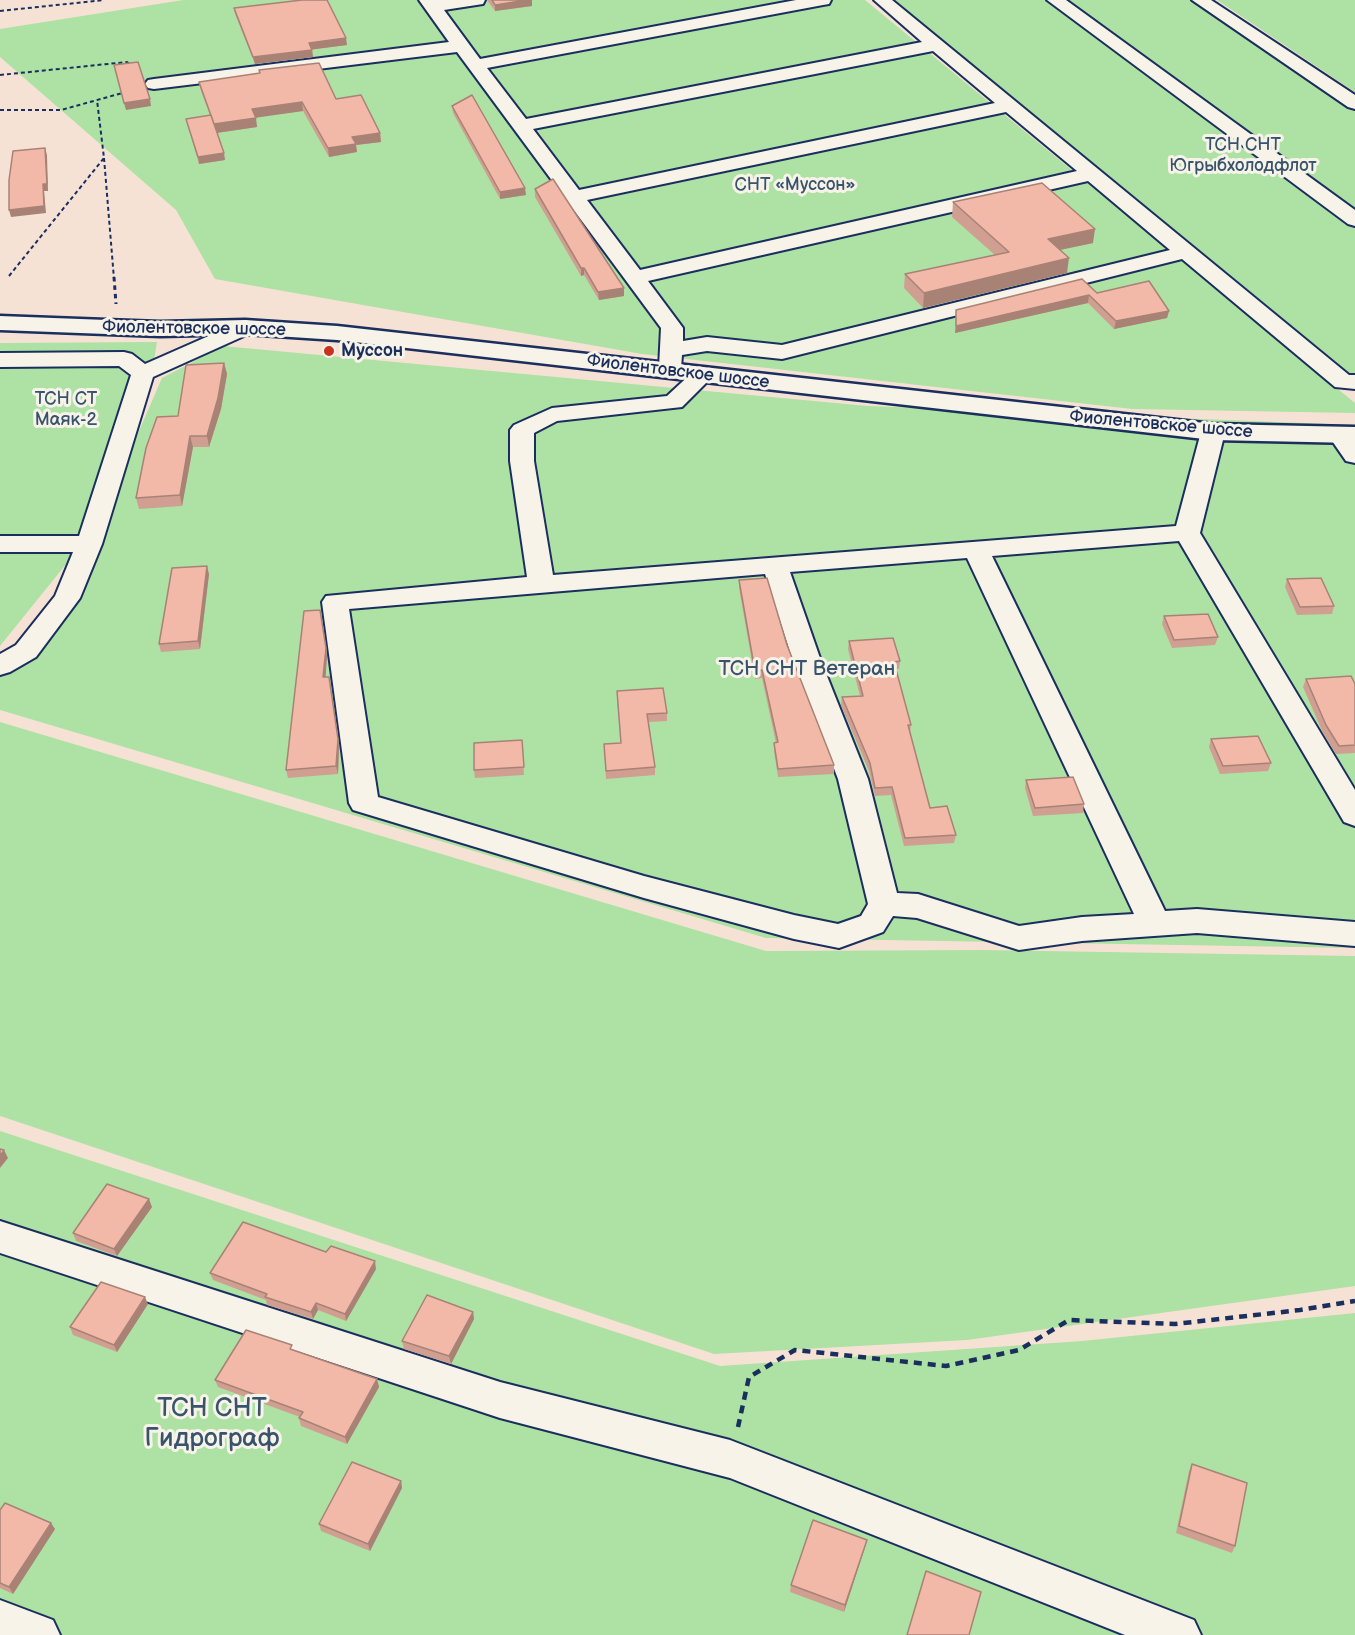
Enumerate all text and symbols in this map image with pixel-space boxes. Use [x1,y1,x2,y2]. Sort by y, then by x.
park label: ТСН СНТ Югрыбхолодфлот [1169,134,1317,176]
park label: СНТ «Муссон» [735,174,855,196]
street label: Фиолентовское шоссе [102,317,286,341]
place label: Муссон [341,340,403,362]
marker: Муссон [322,344,336,358]
street label: Фиолентовское шоссе [585,350,771,394]
park label: ТСН СТ Маяк-2 [35,388,97,430]
street label: Фиолентовское шоссе [1069,406,1253,444]
park label: ТСН СНТ Ветеран [719,657,895,683]
park label: ТСН СНТ Гидрограф [145,1393,279,1454]

